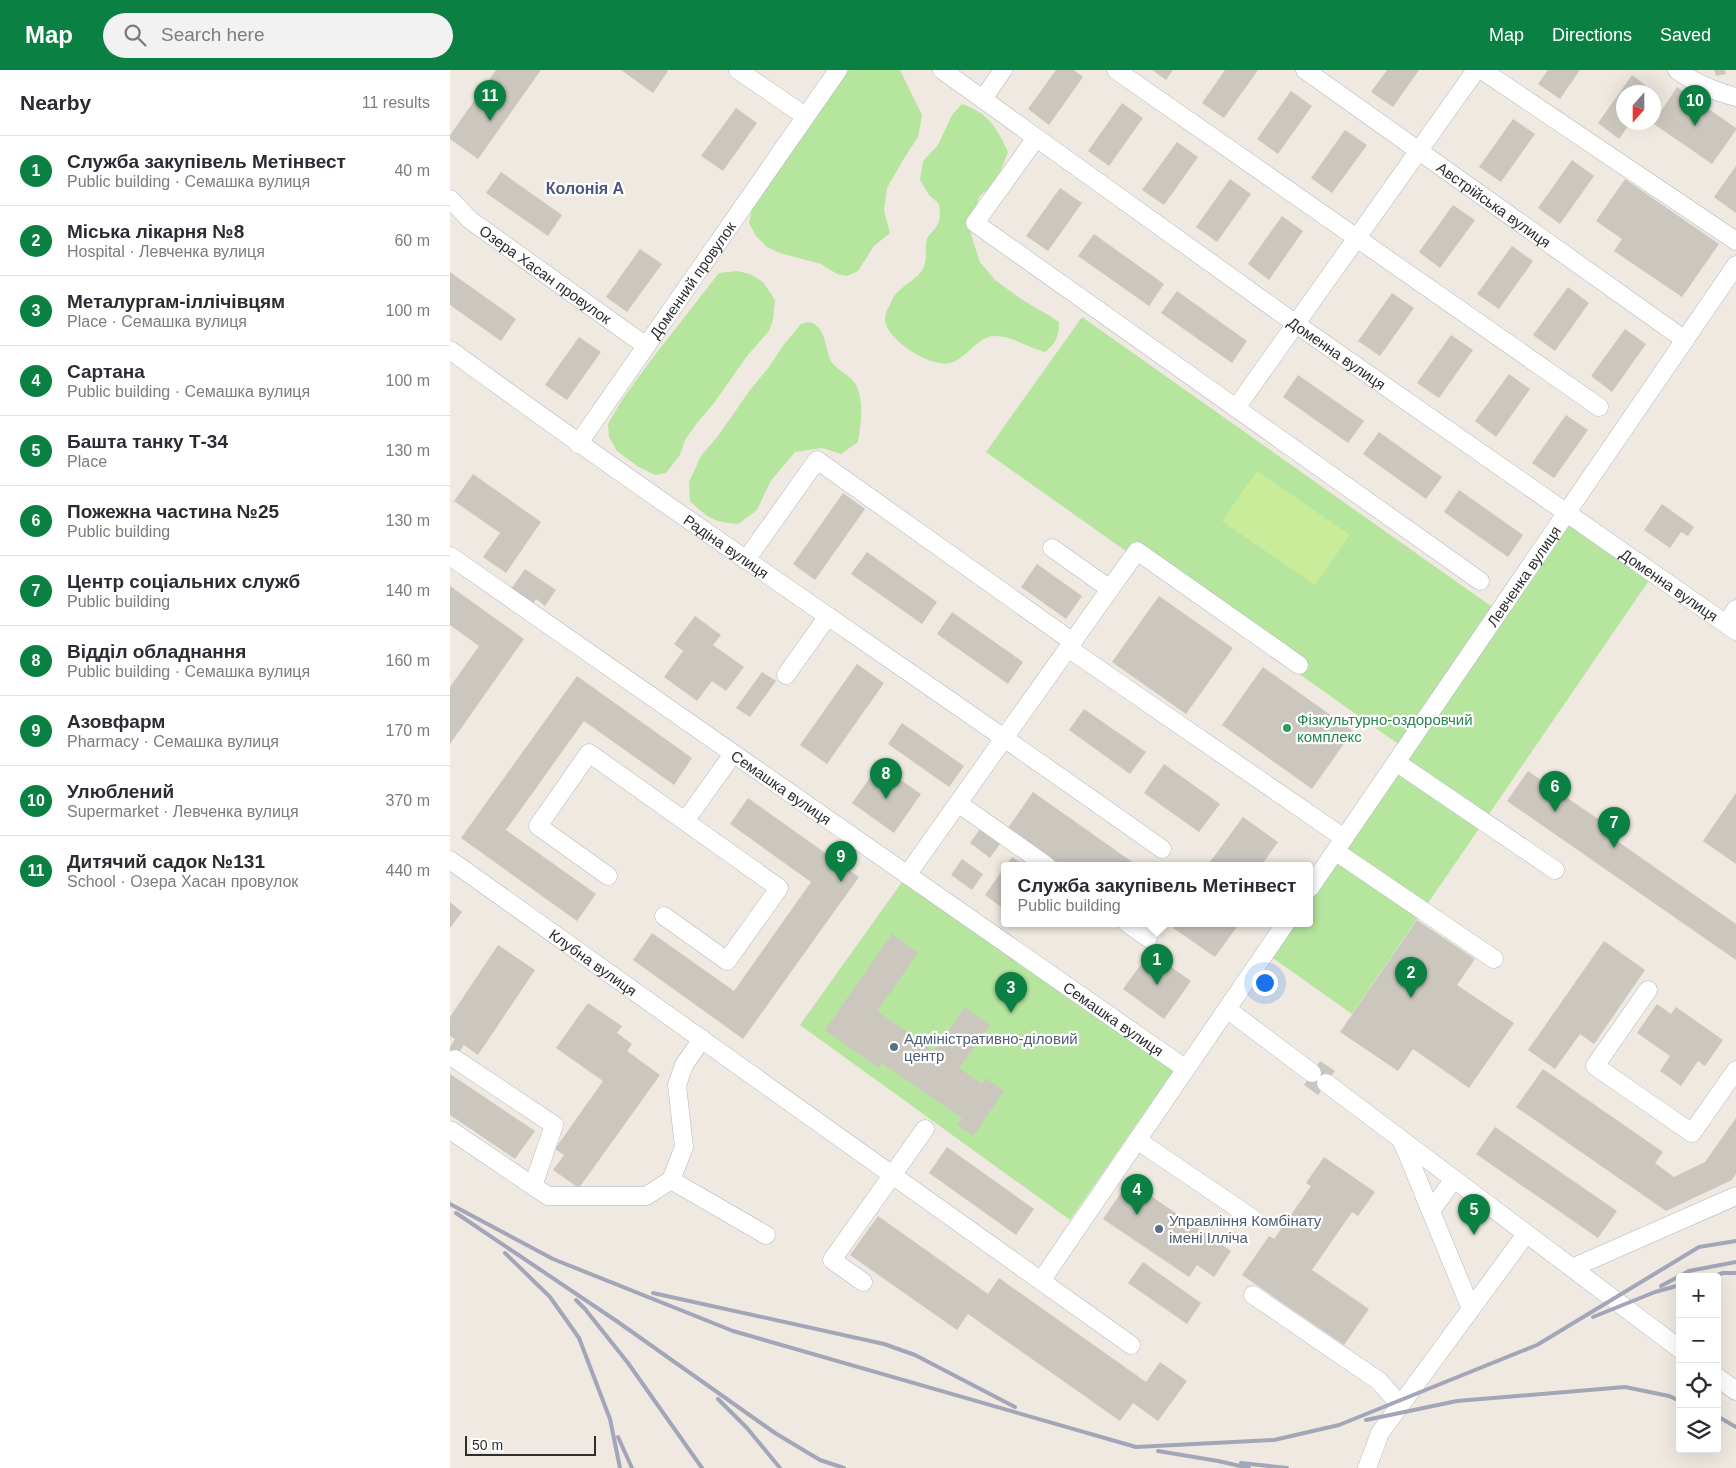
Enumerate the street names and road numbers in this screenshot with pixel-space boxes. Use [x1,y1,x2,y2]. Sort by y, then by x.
street label: Австрійська вулиця [1434,158,1554,251]
street label: Доменний провулок [646,218,739,341]
street label: Озера Хасан провулок [477,221,615,327]
street label: Доменна вулиця [1285,313,1389,393]
street label: Радіна вулиця [681,511,772,581]
street label: Левченка вулиця [1483,522,1564,629]
street label: Доменна вулиця [1617,545,1721,624]
street label: Семашка вулиця [728,746,835,828]
street label: Клубна вулиця [546,925,640,999]
street label: Семашка вулиця [1060,978,1167,1059]

